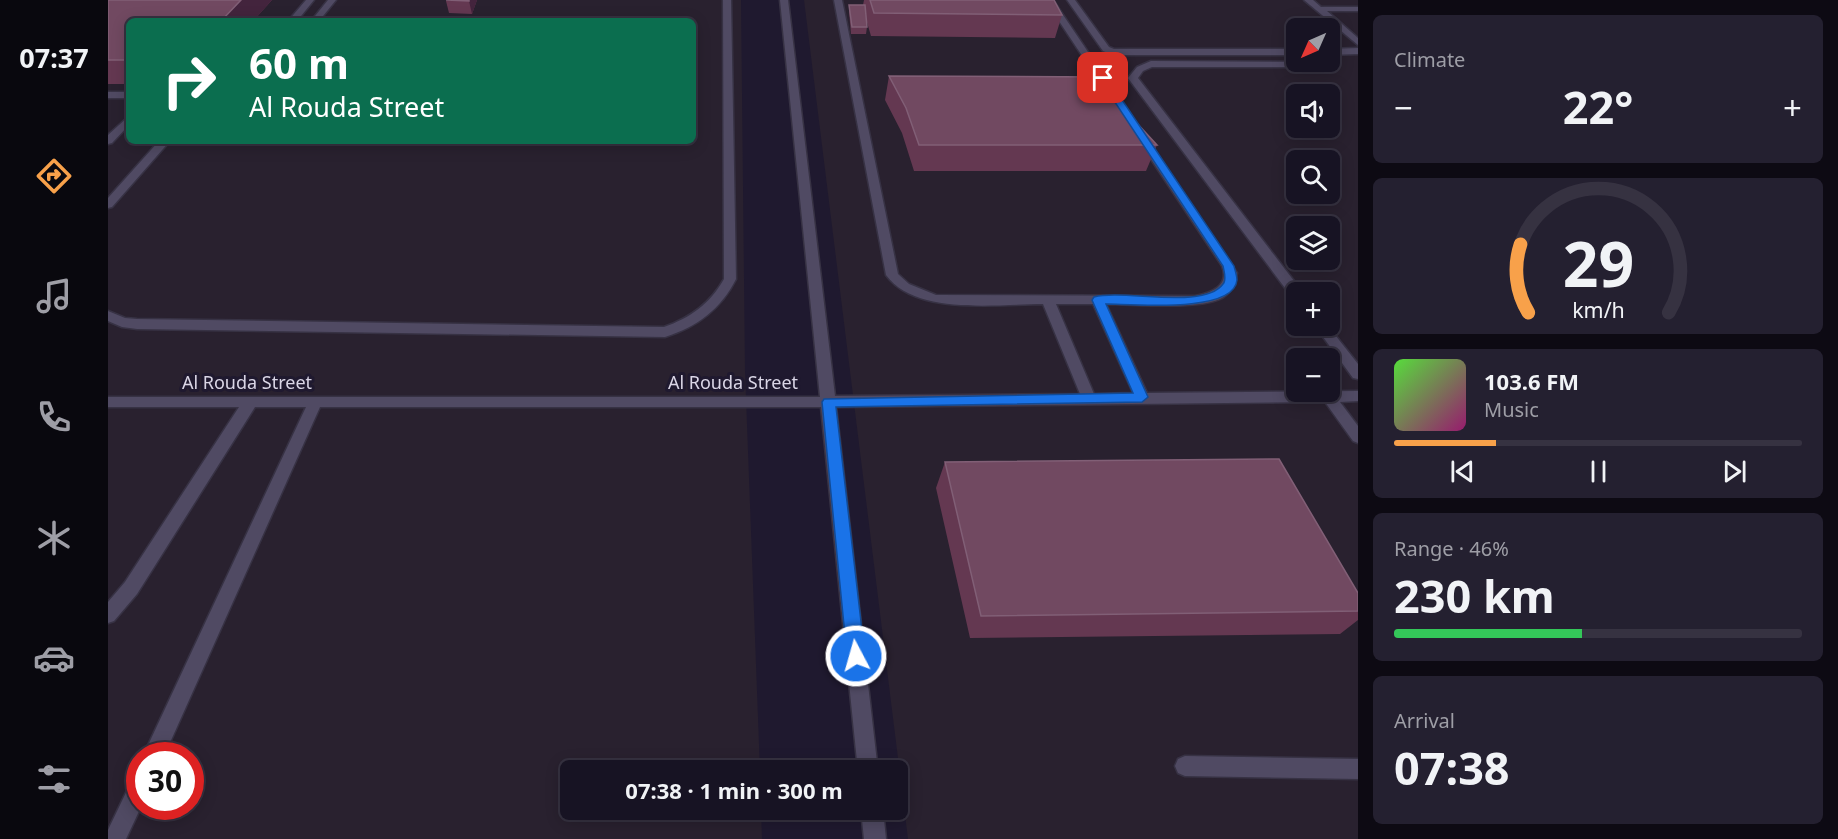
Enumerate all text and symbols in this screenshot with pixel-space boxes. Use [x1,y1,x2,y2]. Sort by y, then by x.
north arrow [1286,18,1340,72]
map controls [1286,18,1340,402]
text: 60 m [249,34,349,91]
text: 07:37 [19,39,89,76]
icon: right [150,42,228,120]
text: Climate [1394,46,1465,73]
pin [1077,52,1128,103]
icon: arrive [1086,61,1119,94]
text: 22° [1563,76,1633,137]
button: sound [1286,84,1340,138]
text: − [1394,85,1413,130]
text: + [1783,85,1802,130]
text: Al Rouda Street [249,88,444,125]
button: search [1286,150,1340,204]
icon: directions [33,155,75,197]
button: layers [1286,216,1340,270]
text: 29 [1562,220,1634,305]
icon: music [33,275,75,317]
button: + [1286,282,1340,336]
text: km/h [1572,296,1624,325]
button: − [1286,348,1340,402]
text: 103.6 FM [1484,366,1579,396]
street label: Al Rouda Street [182,370,313,394]
street label: Al Rouda Street [668,370,799,394]
icon: phone [33,396,75,438]
text: Music [1484,396,1539,423]
icon: previous [1446,455,1479,488]
icon: pause [1582,455,1615,488]
icon: next [1718,455,1751,488]
icon: climate [33,517,75,559]
text: Range · 46% [1394,535,1509,562]
text: 230 km [1394,565,1555,626]
position arrow [824,624,888,688]
icon: car [33,637,75,679]
text: Arrival [1394,707,1455,734]
text: 07:38 [1394,737,1510,798]
speed limit sign: 30 [126,742,204,820]
icon: filters [33,758,75,800]
text: 07:38 · 1 min · 300 m [625,775,843,805]

